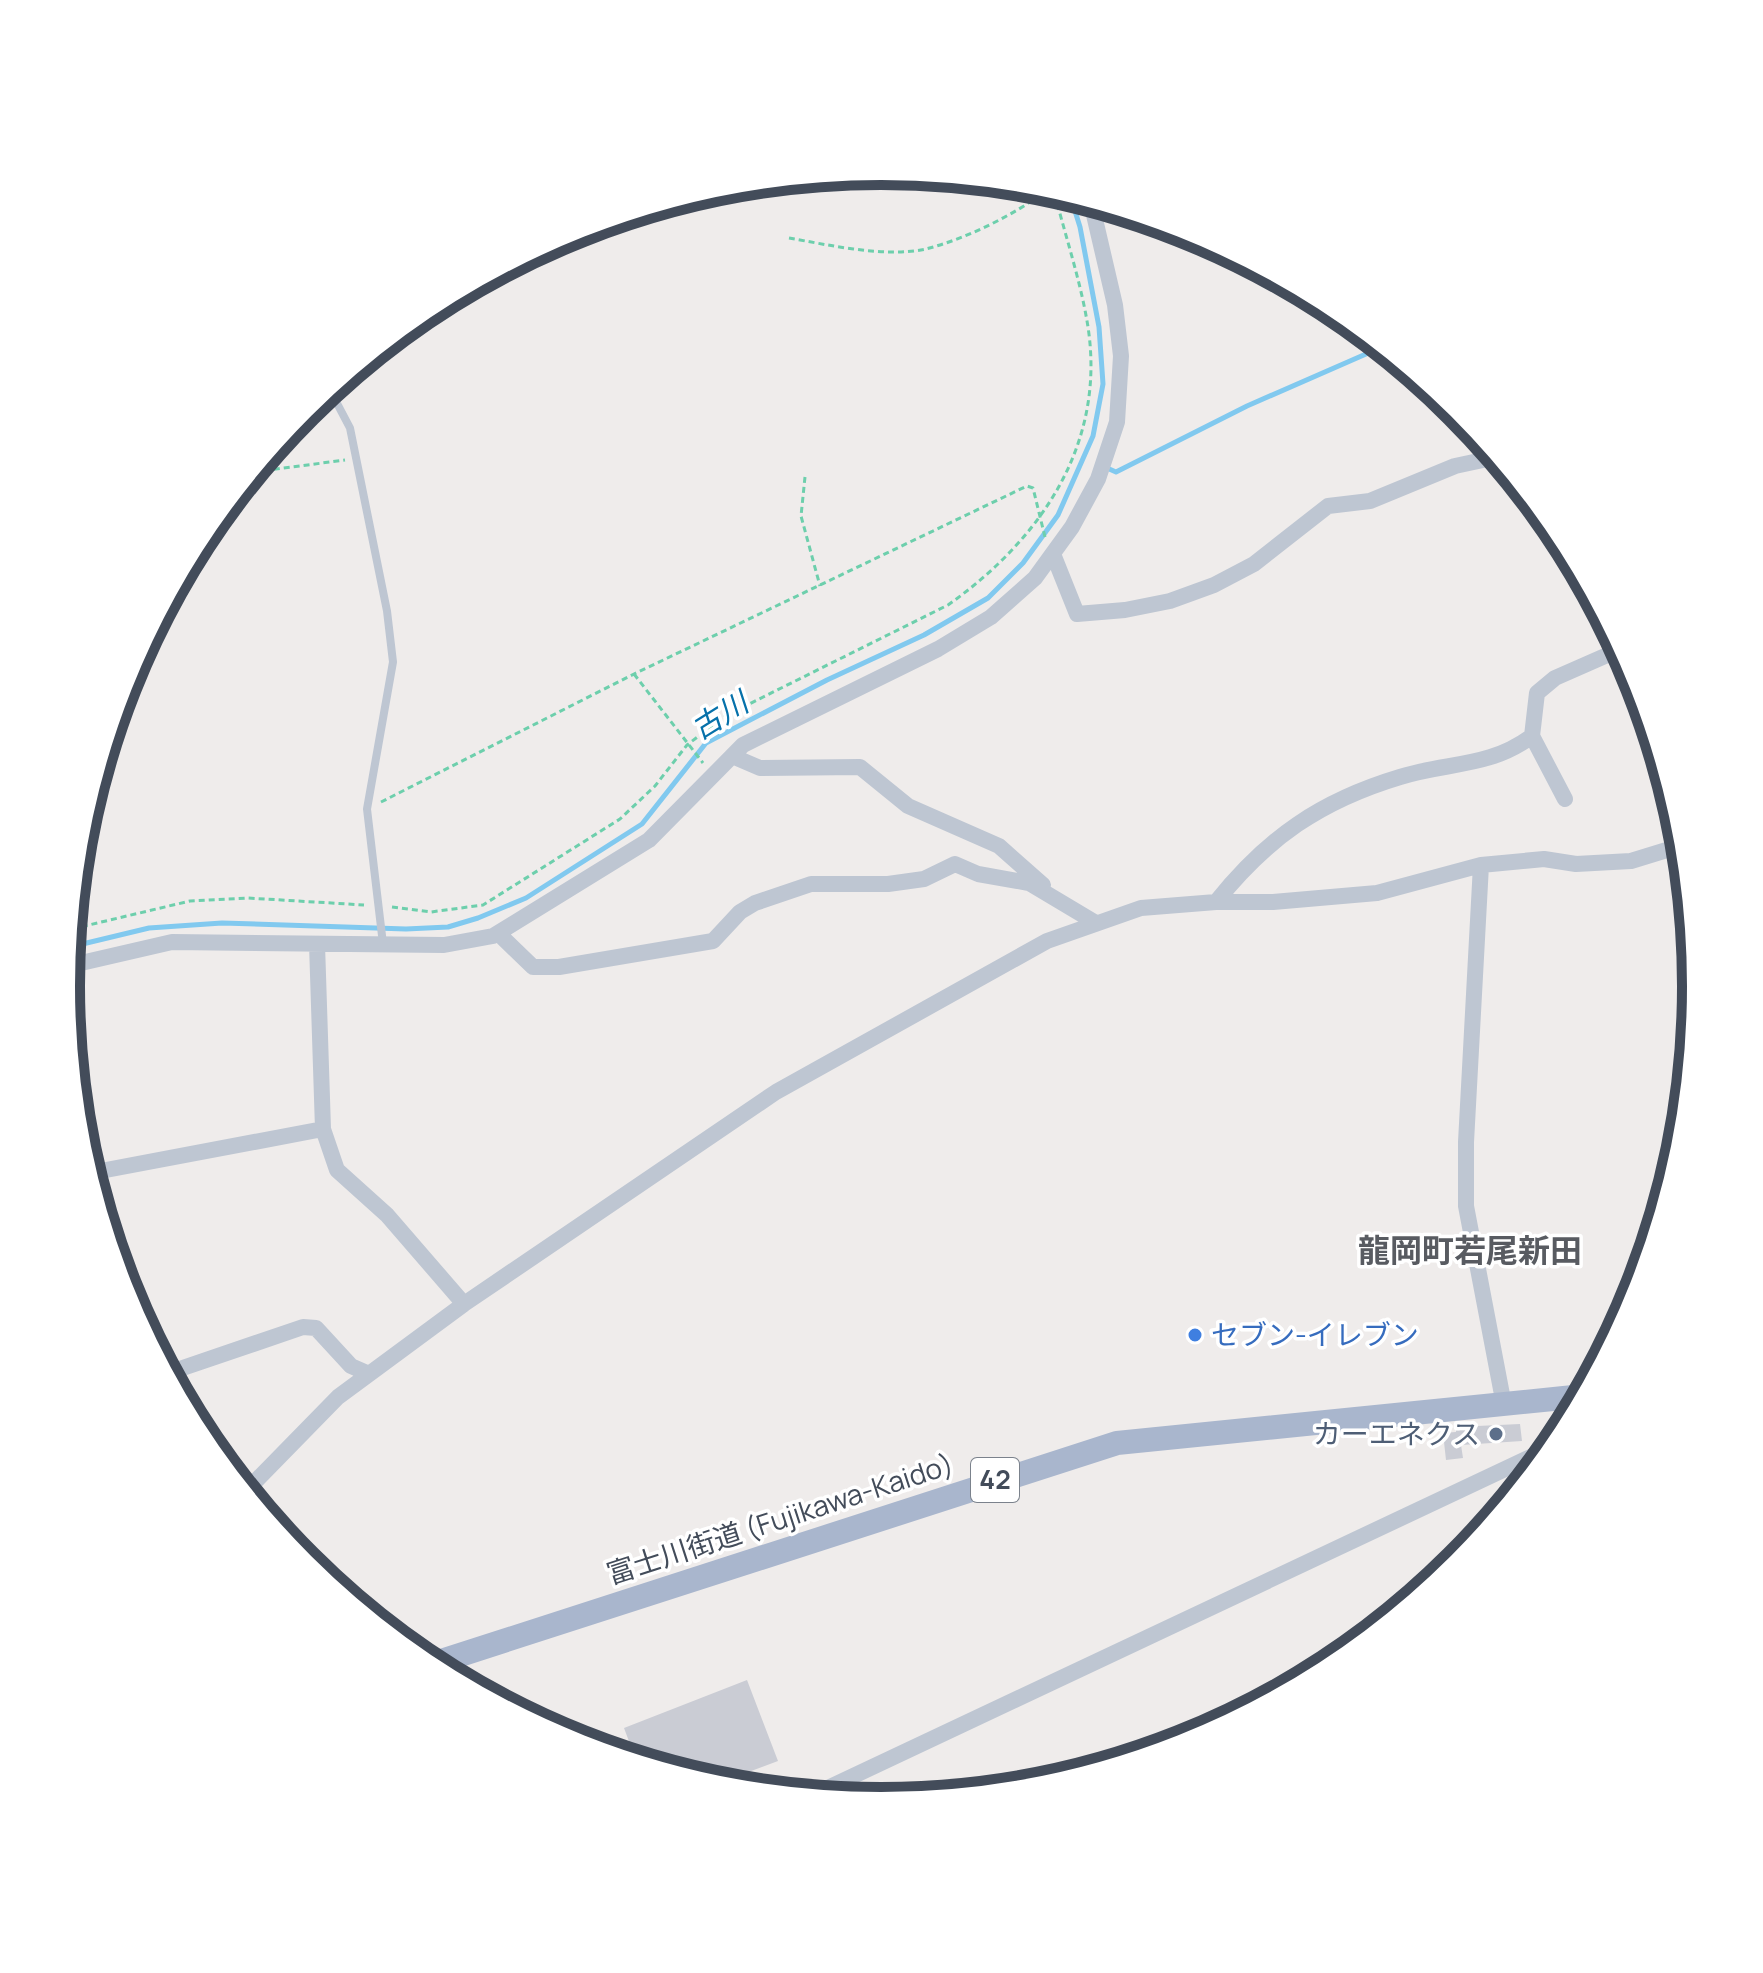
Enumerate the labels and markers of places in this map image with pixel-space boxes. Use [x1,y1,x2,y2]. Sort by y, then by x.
place label: セブン-イレブン [1211,1315,1419,1353]
marker: セブン-イレブン [1186,1326,1204,1344]
place label: カーエネクス [1313,1414,1480,1452]
marker: カーエネクス [1487,1425,1505,1443]

